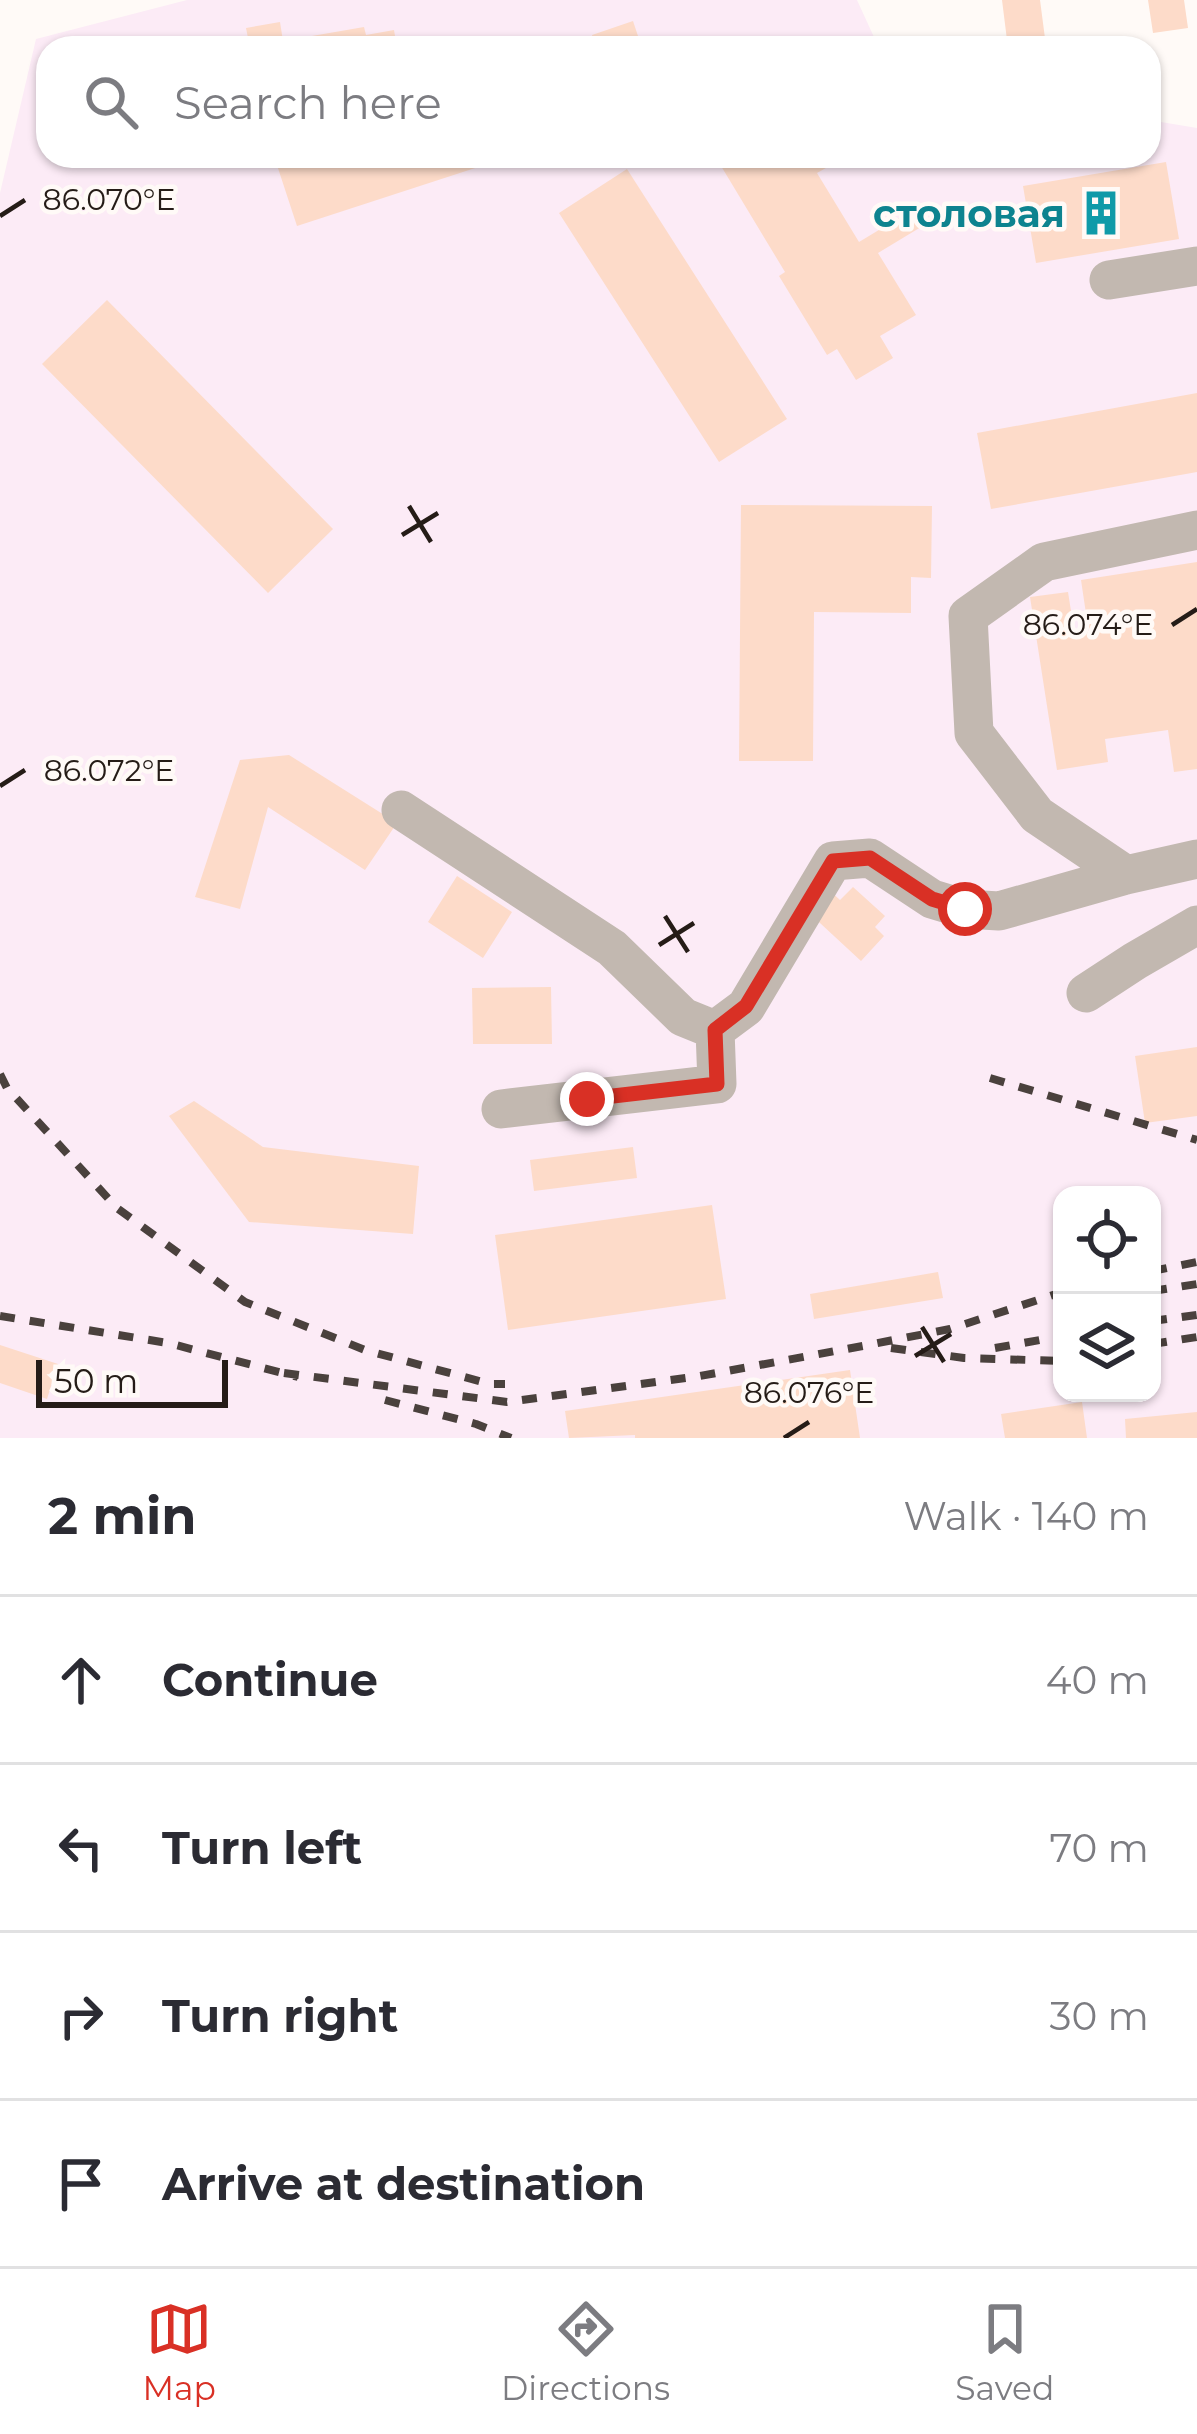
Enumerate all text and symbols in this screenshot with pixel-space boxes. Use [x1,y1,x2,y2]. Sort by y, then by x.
search box [36,36,1161,168]
icon: search [78,69,144,135]
text: Search here [174,75,442,130]
text: 86.070°E [43,181,176,218]
building icon: столовая [1076,188,1126,238]
place label: столовая [873,189,1065,237]
text: 86.074°E [1023,606,1153,643]
text: 86.072°E [44,752,174,789]
route start [938,882,992,936]
route end [560,1072,614,1126]
map controls [1053,1186,1161,1402]
button: locate [1053,1186,1161,1294]
button: layers [1053,1294,1161,1402]
scale bar [36,1354,228,1407]
text: 50 m [54,1361,138,1401]
text: 86.076°E [744,1374,874,1411]
text: 2 min [48,1485,197,1547]
text: Walk · 140 m [903,1492,1149,1540]
icon: ahead [48,1647,114,1713]
text: Continue [162,1652,378,1707]
text: 40 m [1046,1656,1149,1704]
icon: left [48,1815,114,1881]
text: Turn left [162,1820,362,1875]
text: 70 m [1049,1824,1149,1872]
icon: right [48,1983,114,2049]
text: Turn right [162,1988,398,2043]
text: 30 m [1050,1992,1149,2040]
icon: arrive [48,2151,114,2217]
text: Arrive at destination [162,2156,645,2211]
tab: Map [143,2296,216,2408]
tab: Directions [501,2296,670,2408]
tab: Saved [955,2296,1054,2408]

